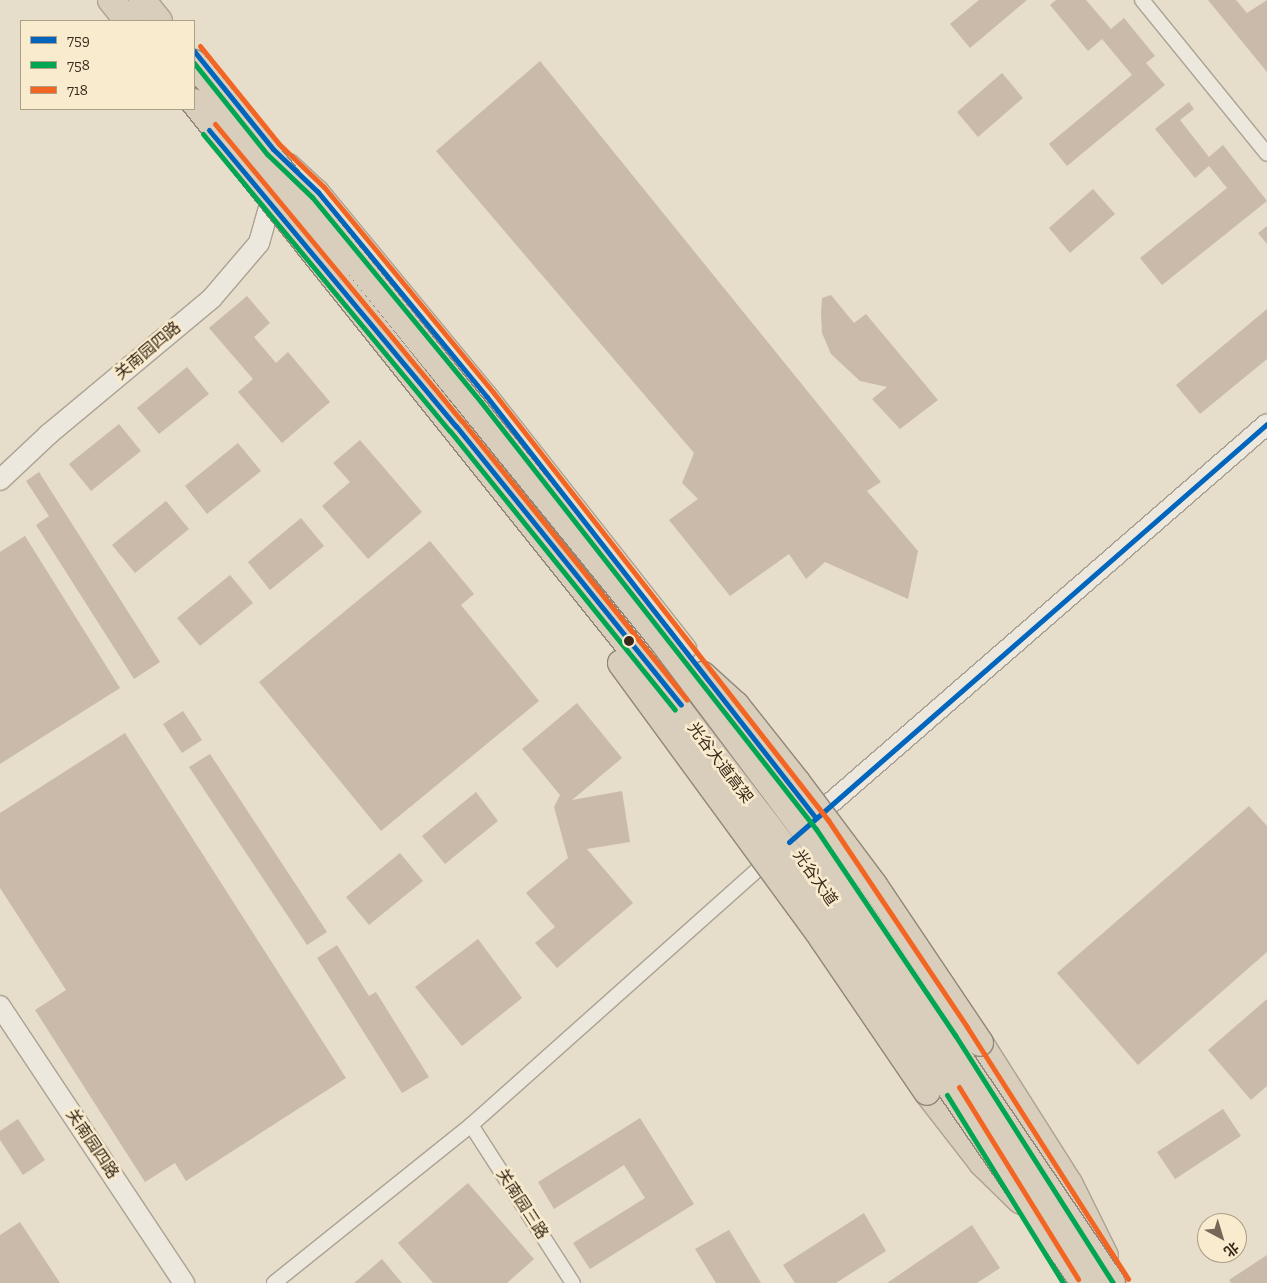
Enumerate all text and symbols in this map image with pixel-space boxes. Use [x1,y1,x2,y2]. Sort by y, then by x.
legend [20,20,195,110]
text: 759 [67,31,90,49]
text: 758 [67,56,90,74]
text: 718 [67,81,88,99]
street label: 关南园四路 [111,318,185,384]
unlabelled marker [624,636,634,646]
street label: 光谷大道高架 [683,719,757,807]
street label: 光谷大道 [789,846,841,910]
street label: 关南园四路 [62,1105,122,1183]
street label: 关南园三路 [492,1165,552,1243]
north arrow [1197,1213,1247,1263]
text: 北 [1220,1238,1242,1260]

